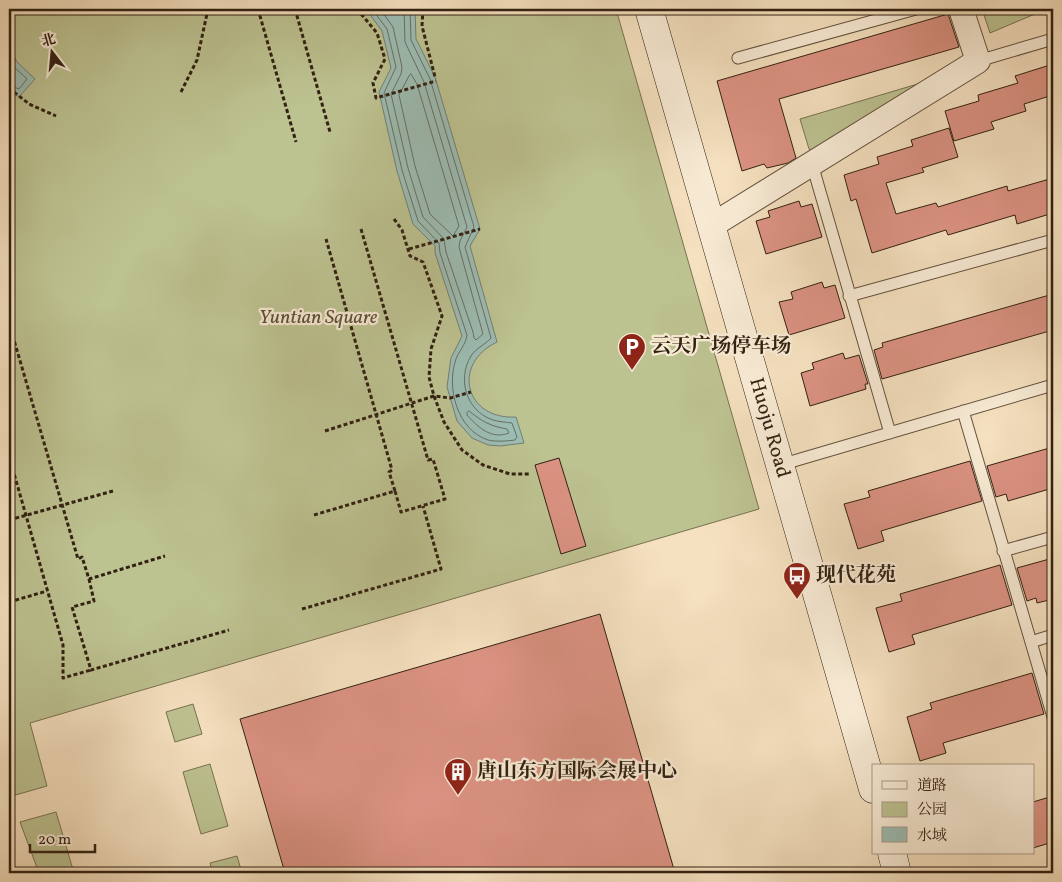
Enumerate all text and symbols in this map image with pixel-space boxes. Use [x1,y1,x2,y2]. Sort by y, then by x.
north arrow [28,28,78,78]
text: 北 [39,30,58,52]
park label: Yuntian Square [259,304,378,332]
parking icon: 云天广场停车场 [617,332,647,371]
place label: 云天广场停车场 [651,333,791,361]
street label: Huoju Road [741,375,797,481]
bus stop icon: 现代花苑 [782,561,812,600]
place label: 现代花苑 [816,562,896,590]
building icon: 唐山东方国际会展中心 [443,757,473,796]
place label: 唐山东方国际会展中心 [477,758,677,786]
legend [872,764,1034,854]
text: 道路 [917,776,947,797]
text: 公园 [917,800,947,821]
scale bar [30,822,95,854]
text: 水域 [917,826,947,847]
text: 20 m [38,830,71,851]

